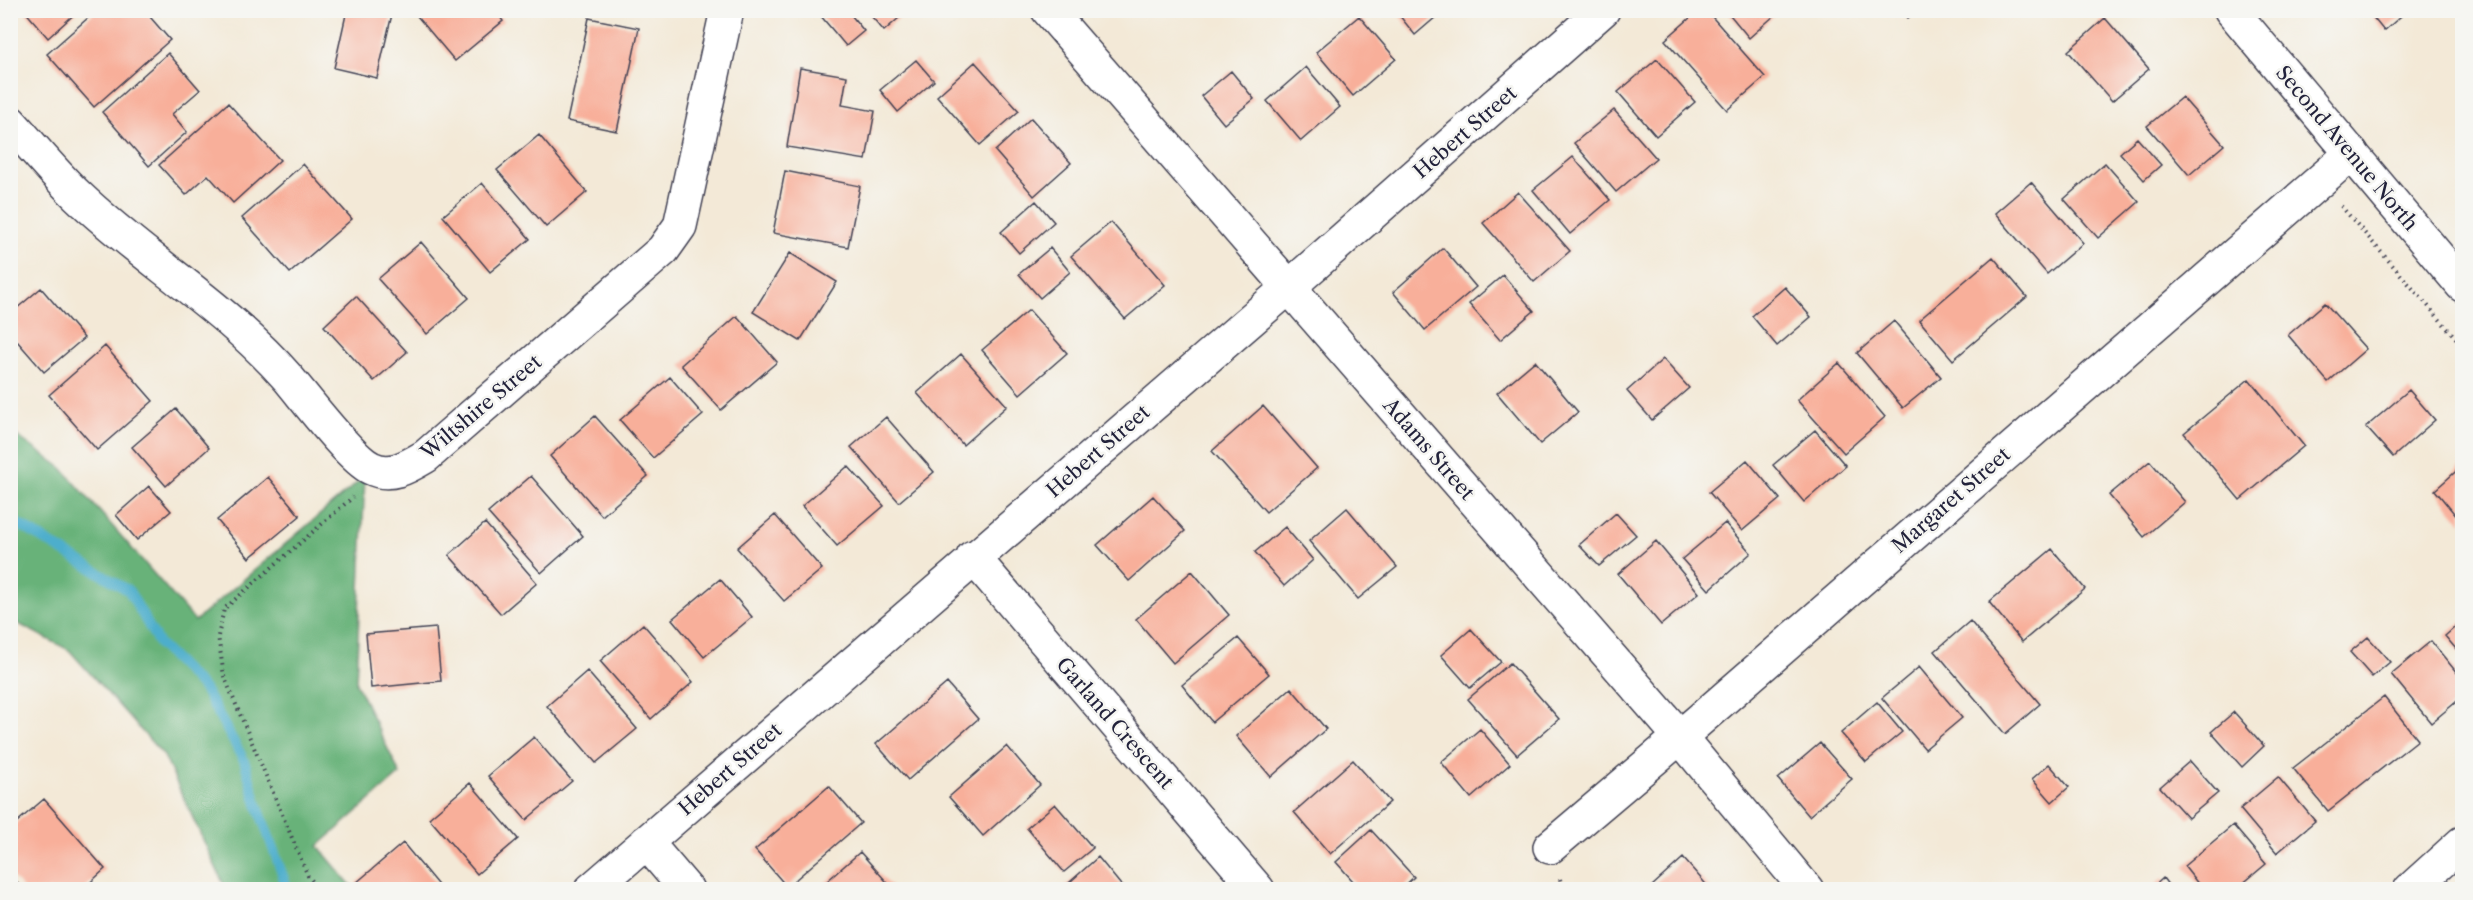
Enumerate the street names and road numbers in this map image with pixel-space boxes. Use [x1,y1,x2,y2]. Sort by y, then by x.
street label: Second Avenue North [2271,61,2423,236]
street label: Hebert Street [1409,81,1521,183]
street label: Wiltshire Street [415,350,546,465]
street label: Adams Street [1378,393,1480,505]
street label: Hebert Street [1042,400,1154,502]
street label: Margaret Street [1887,442,2015,558]
street label: Garland Crescent [1051,652,1179,794]
street label: Hebert Street [674,718,786,820]

